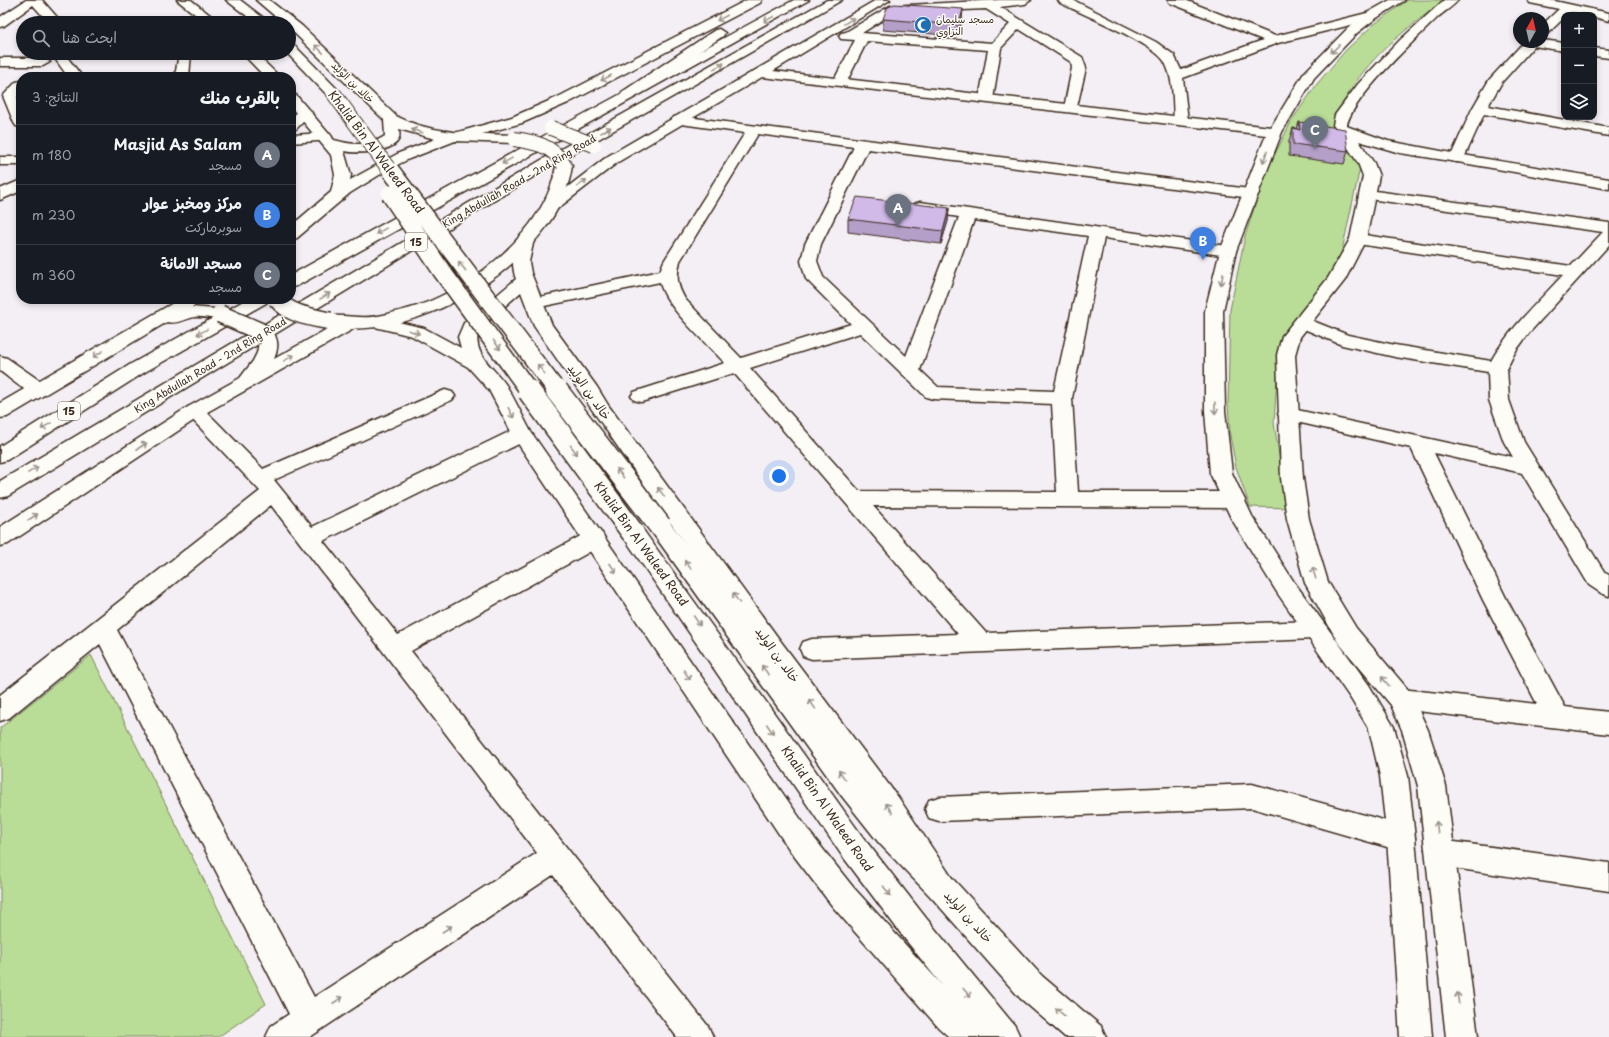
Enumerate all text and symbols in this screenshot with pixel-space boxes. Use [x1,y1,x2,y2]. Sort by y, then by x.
place label: مسجد سليمان النزاوي [936,11,994,40]
north arrow [1513,12,1549,48]
map controls [1561,12,1597,120]
button: + [1561,12,1597,48]
one-way arrow [716,15,728,22]
one-way arrow [763,15,775,23]
mosque icon: مسجد سليمان النزاوي [913,15,933,35]
search box [16,16,296,60]
one-way arrow [843,16,855,24]
text: ابحث هنا [62,25,117,48]
icon: search [30,27,52,49]
one-way arrow [314,44,324,54]
one-way arrow [1330,44,1340,54]
button: − [1561,48,1597,84]
street label: خالد بن الوليد [328,57,378,107]
one-way arrow [713,62,725,69]
one-way arrow [601,75,613,82]
text: بالقرب منك [200,84,280,110]
button: layers [1561,84,1597,120]
street label: Khalid Bin Al Waleed Road [324,86,429,217]
text: النتائج: 3 [32,87,79,106]
pin: C [1302,116,1328,149]
one-way arrow [600,126,612,134]
one-way arrow [411,127,424,134]
street label: King Abdullah Road - 2nd Ring Road [439,130,599,231]
text: Masjid As Salam [114,132,242,155]
text: 180 m [32,145,72,164]
text: A [262,145,272,164]
one-way arrow [1260,150,1268,162]
text: مسجد [209,155,242,174]
one-way arrow [501,158,513,166]
one-way arrow [577,179,588,187]
text: مركز ومخبز عوار [143,191,242,214]
pin: A [885,194,911,227]
text: 230 m [32,205,75,224]
text: B [263,205,271,224]
text: سوبرماركت [185,217,242,236]
pin: B [1190,227,1216,260]
one-way arrow [375,228,387,235]
road number: 15 [405,233,427,251]
text: مسجد الامانة [160,251,242,274]
one-way arrow [458,261,466,272]
text: 360 m [32,265,75,284]
text: C [262,265,272,284]
one-way arrow [1217,272,1225,285]
text: مسجد [209,277,242,296]
one-way arrow [319,292,330,300]
street label: King Abdullah Road - 2nd Ring Road [131,313,289,416]
one-way arrow [196,328,208,336]
one-way arrow [408,329,421,336]
one-way arrow [493,340,501,351]
one-way arrow [92,350,104,358]
one-way arrow [283,353,295,361]
street label: خالد بن الوليد [564,360,616,423]
one-way arrow [537,364,545,375]
one-way arrow [1211,401,1219,414]
road number: 15 [58,402,80,420]
one-way arrow [508,406,515,418]
one-way arrow [41,422,52,430]
one-way arrow [136,442,147,450]
one-way arrow [569,445,578,456]
one-way arrow [27,466,39,474]
your location [769,466,789,486]
one-way arrow [615,468,624,479]
street label: Khalid Bin Al Waleed Road [590,477,693,609]
one-way arrow [657,487,665,498]
one-way arrow [27,513,38,521]
one-way arrow [684,559,693,570]
one-way arrow [609,562,618,573]
one-way arrow [1310,567,1317,580]
one-way arrow [732,593,740,604]
one-way arrow [693,616,701,627]
street label: خالد بن الوليد [751,623,804,686]
one-way arrow [761,664,769,675]
one-way arrow [683,669,691,680]
one-way arrow [1381,676,1390,687]
one-way arrow [808,698,816,709]
one-way arrow [766,723,774,734]
street label: Khalid Bin Al Waleed Road [777,742,878,875]
one-way arrow [838,769,846,780]
one-way arrow [885,803,893,814]
one-way arrow [1433,821,1441,834]
one-way arrow [882,886,891,897]
street label: خالد بن الوليد [940,886,997,946]
one-way arrow [441,925,452,933]
one-way arrow [963,988,972,999]
one-way arrow [1454,992,1461,1005]
one-way arrow [332,996,343,1004]
one-way arrow [1055,1007,1065,1016]

